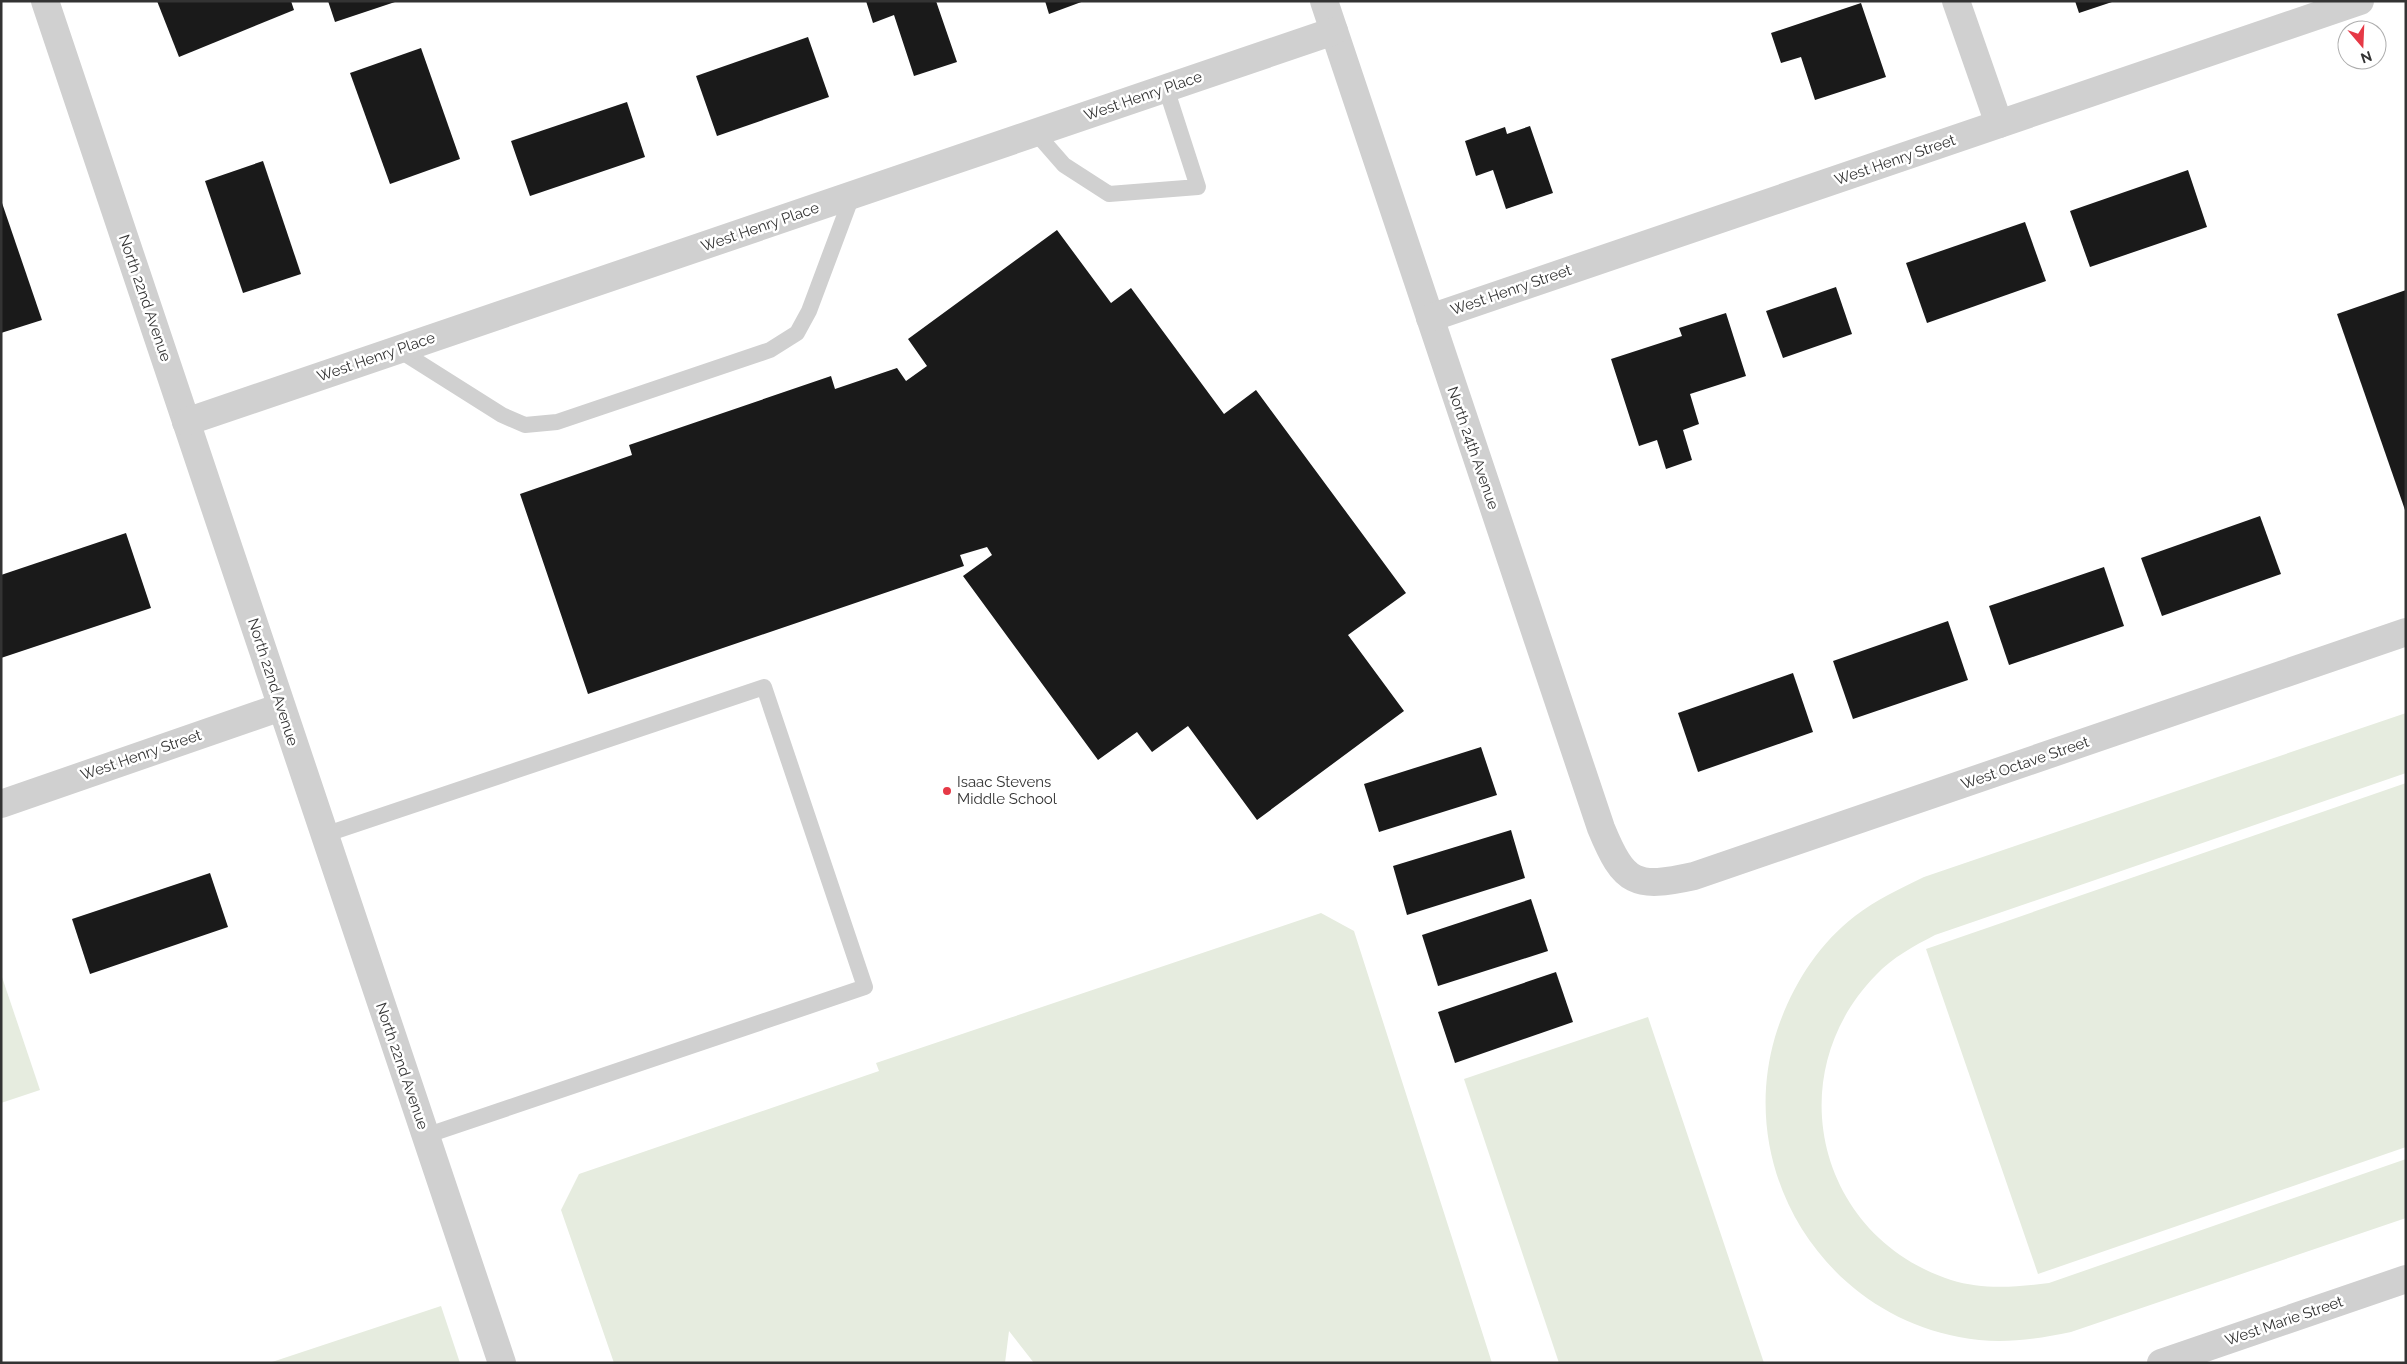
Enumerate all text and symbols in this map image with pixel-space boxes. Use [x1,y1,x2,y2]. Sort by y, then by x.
north arrow [2337,20,2387,70]
text: N [2359,48,2374,67]
street label: West Henry Place [1082,67,1204,125]
street label: West Henry Street [1832,131,1958,189]
street label: West Henry Place [699,198,821,256]
street label: North 22nd Avenue [115,232,175,364]
street label: West Henry Street [1448,261,1574,319]
street label: West Henry Place [315,328,437,386]
street label: North 24th Avenue [1443,384,1503,512]
street label: North 22nd Avenue [244,616,302,748]
street label: West Henry Street [78,726,204,784]
street label: West Octave Street [1959,733,2091,793]
place label: Isaac Stevens Middle School [957,773,1058,808]
marker: Isaac Stevens Middle School [941,785,953,797]
street label: North 22nd Avenue [372,1000,432,1132]
street label: West Marie Street [2223,1292,2345,1350]

